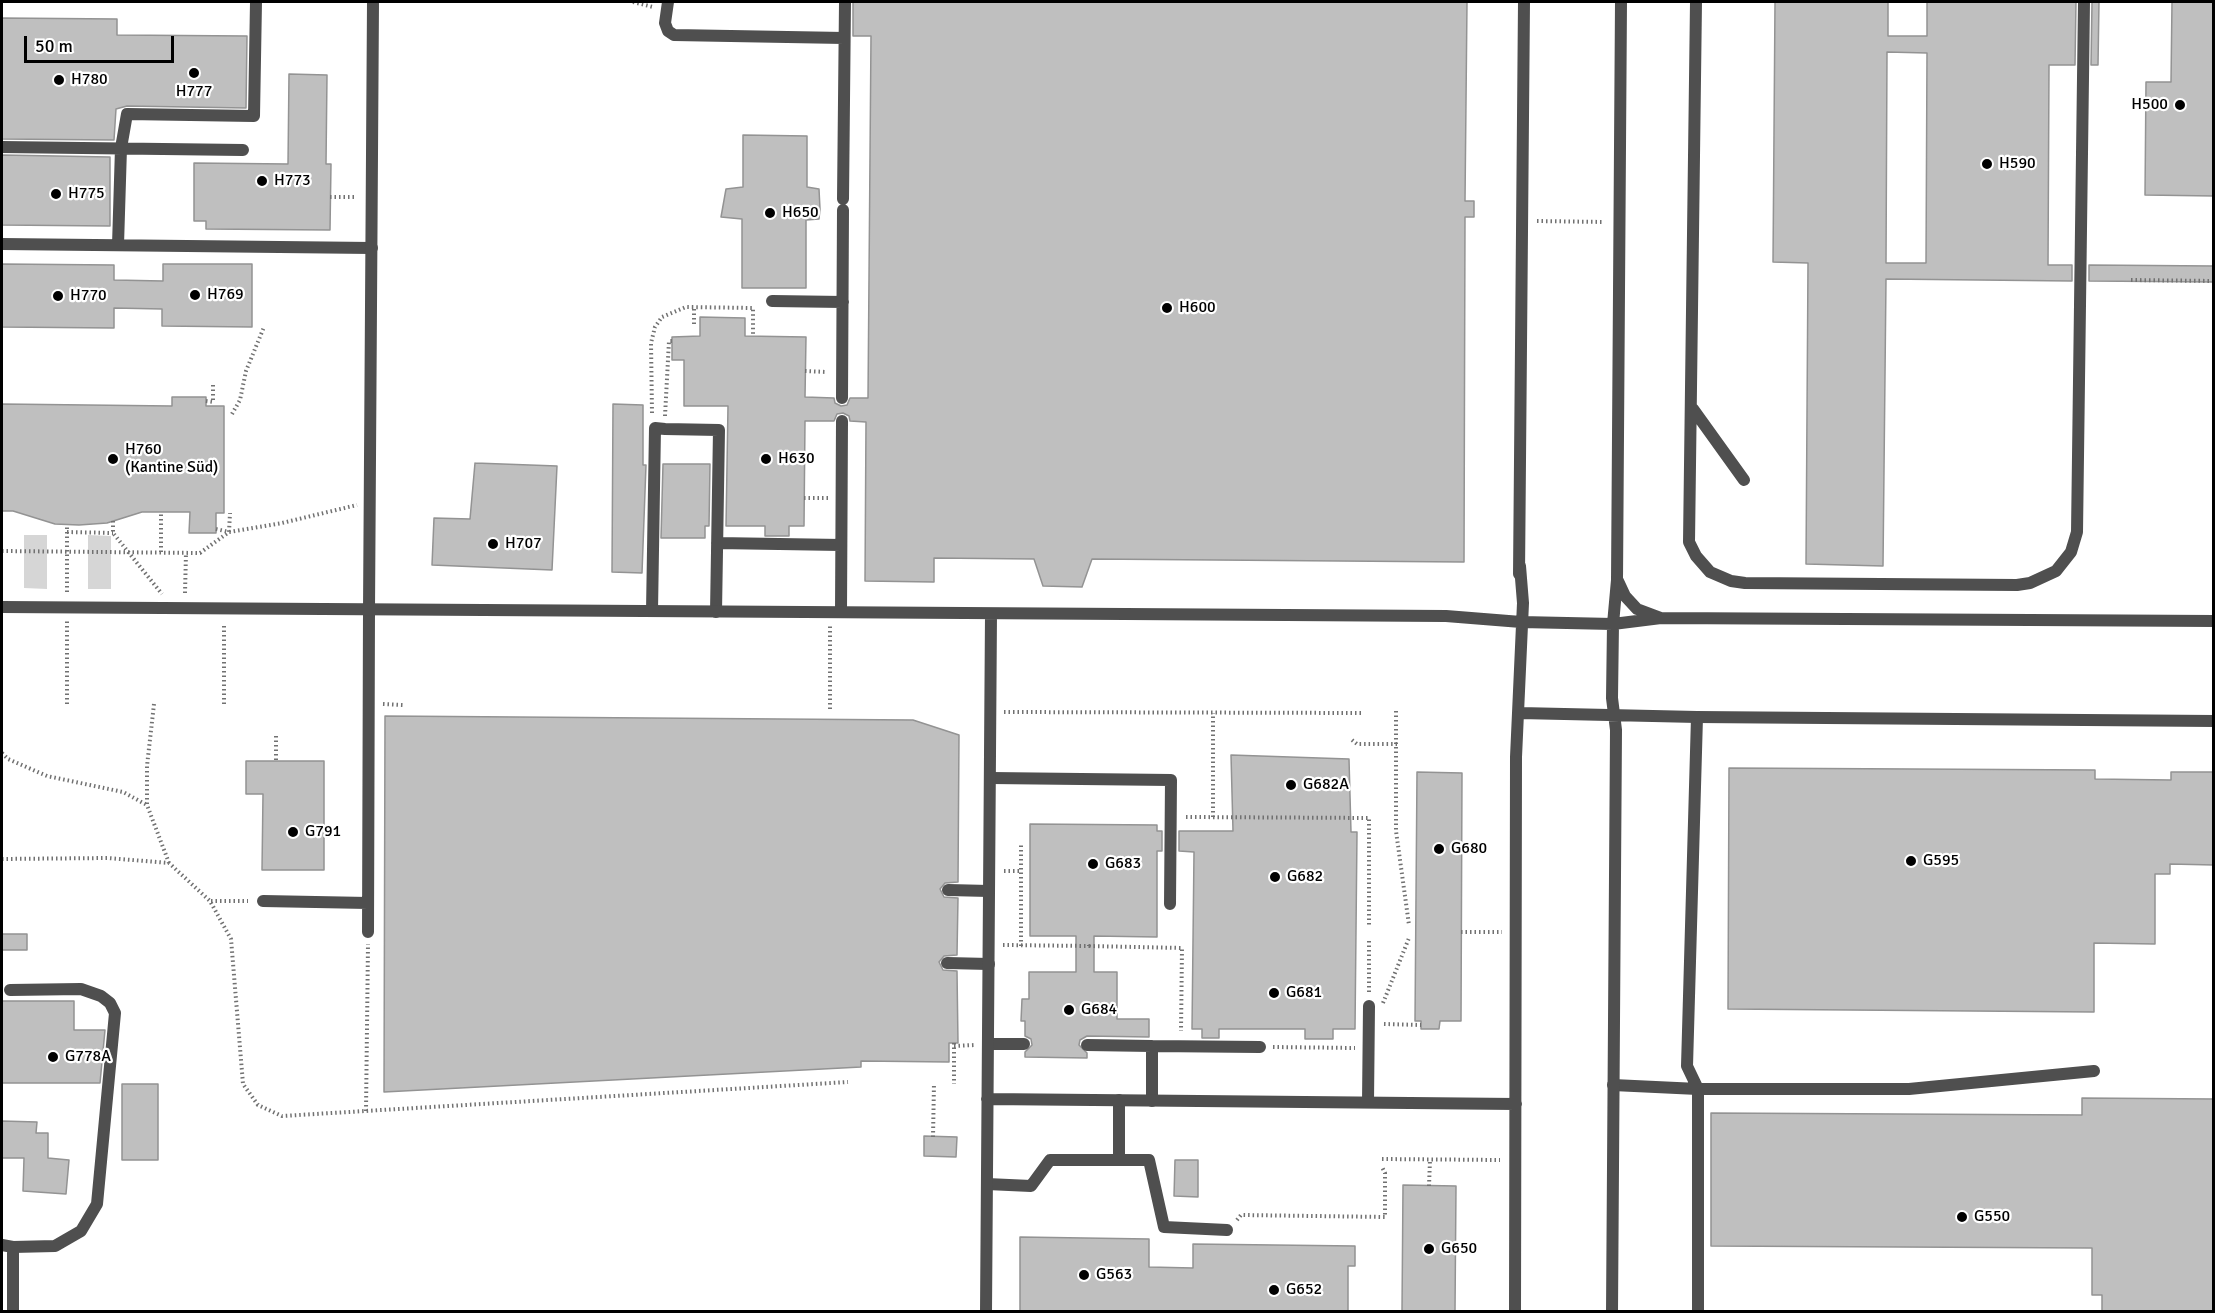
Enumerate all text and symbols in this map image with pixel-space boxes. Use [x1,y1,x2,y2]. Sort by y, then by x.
scale bar [27,24,177,62]
text: 50 m [35,35,73,57]
marker: H777 [187,66,201,80]
place label: H780 [71,70,108,90]
marker: H780 [52,73,66,87]
place label: H777 [176,82,212,102]
place label: H500 [2131,95,2168,115]
marker: H500 [2173,98,2187,112]
place label: H590 [1999,154,2036,174]
marker: H590 [1980,157,1994,171]
place label: H773 [274,171,311,191]
marker: H773 [255,174,269,188]
place label: H775 [68,184,105,204]
marker: H775 [49,187,63,201]
place label: H650 [782,203,819,223]
marker: H650 [763,206,777,220]
place label: H769 [207,285,244,305]
place label: H770 [70,286,107,306]
marker: H769 [188,288,202,302]
marker: H770 [51,289,65,303]
place label: H600 [1179,298,1216,318]
marker: H600 [1160,301,1174,315]
place label: H760 (Kantine Süd) [125,440,218,478]
place label: H630 [778,449,815,469]
marker: H760 (Kantine Süd) [106,452,120,466]
marker: H630 [759,452,773,466]
place label: H707 [505,534,542,554]
marker: H707 [486,537,500,551]
place label: G682A [1303,775,1349,795]
marker: G682A [1284,778,1298,792]
place label: G791 [305,822,341,842]
marker: G791 [286,825,300,839]
place label: G680 [1451,839,1487,859]
marker: G680 [1432,842,1446,856]
place label: G595 [1923,851,1959,871]
place label: G683 [1105,854,1141,874]
marker: G595 [1904,854,1918,868]
marker: G683 [1086,857,1100,871]
place label: G682 [1287,867,1323,887]
marker: G682 [1268,870,1282,884]
place label: G681 [1286,983,1322,1003]
marker: G681 [1267,986,1281,1000]
place label: G684 [1081,1000,1117,1020]
marker: G684 [1062,1003,1076,1017]
place label: G778A [65,1047,111,1067]
marker: G778A [46,1050,60,1064]
place label: G550 [1974,1207,2010,1227]
marker: G550 [1955,1210,1969,1224]
place label: G650 [1441,1239,1477,1259]
marker: G650 [1422,1242,1436,1256]
place label: G563 [1096,1265,1132,1285]
marker: G563 [1077,1268,1091,1282]
place label: G652 [1286,1280,1322,1300]
marker: G652 [1267,1283,1281,1297]

